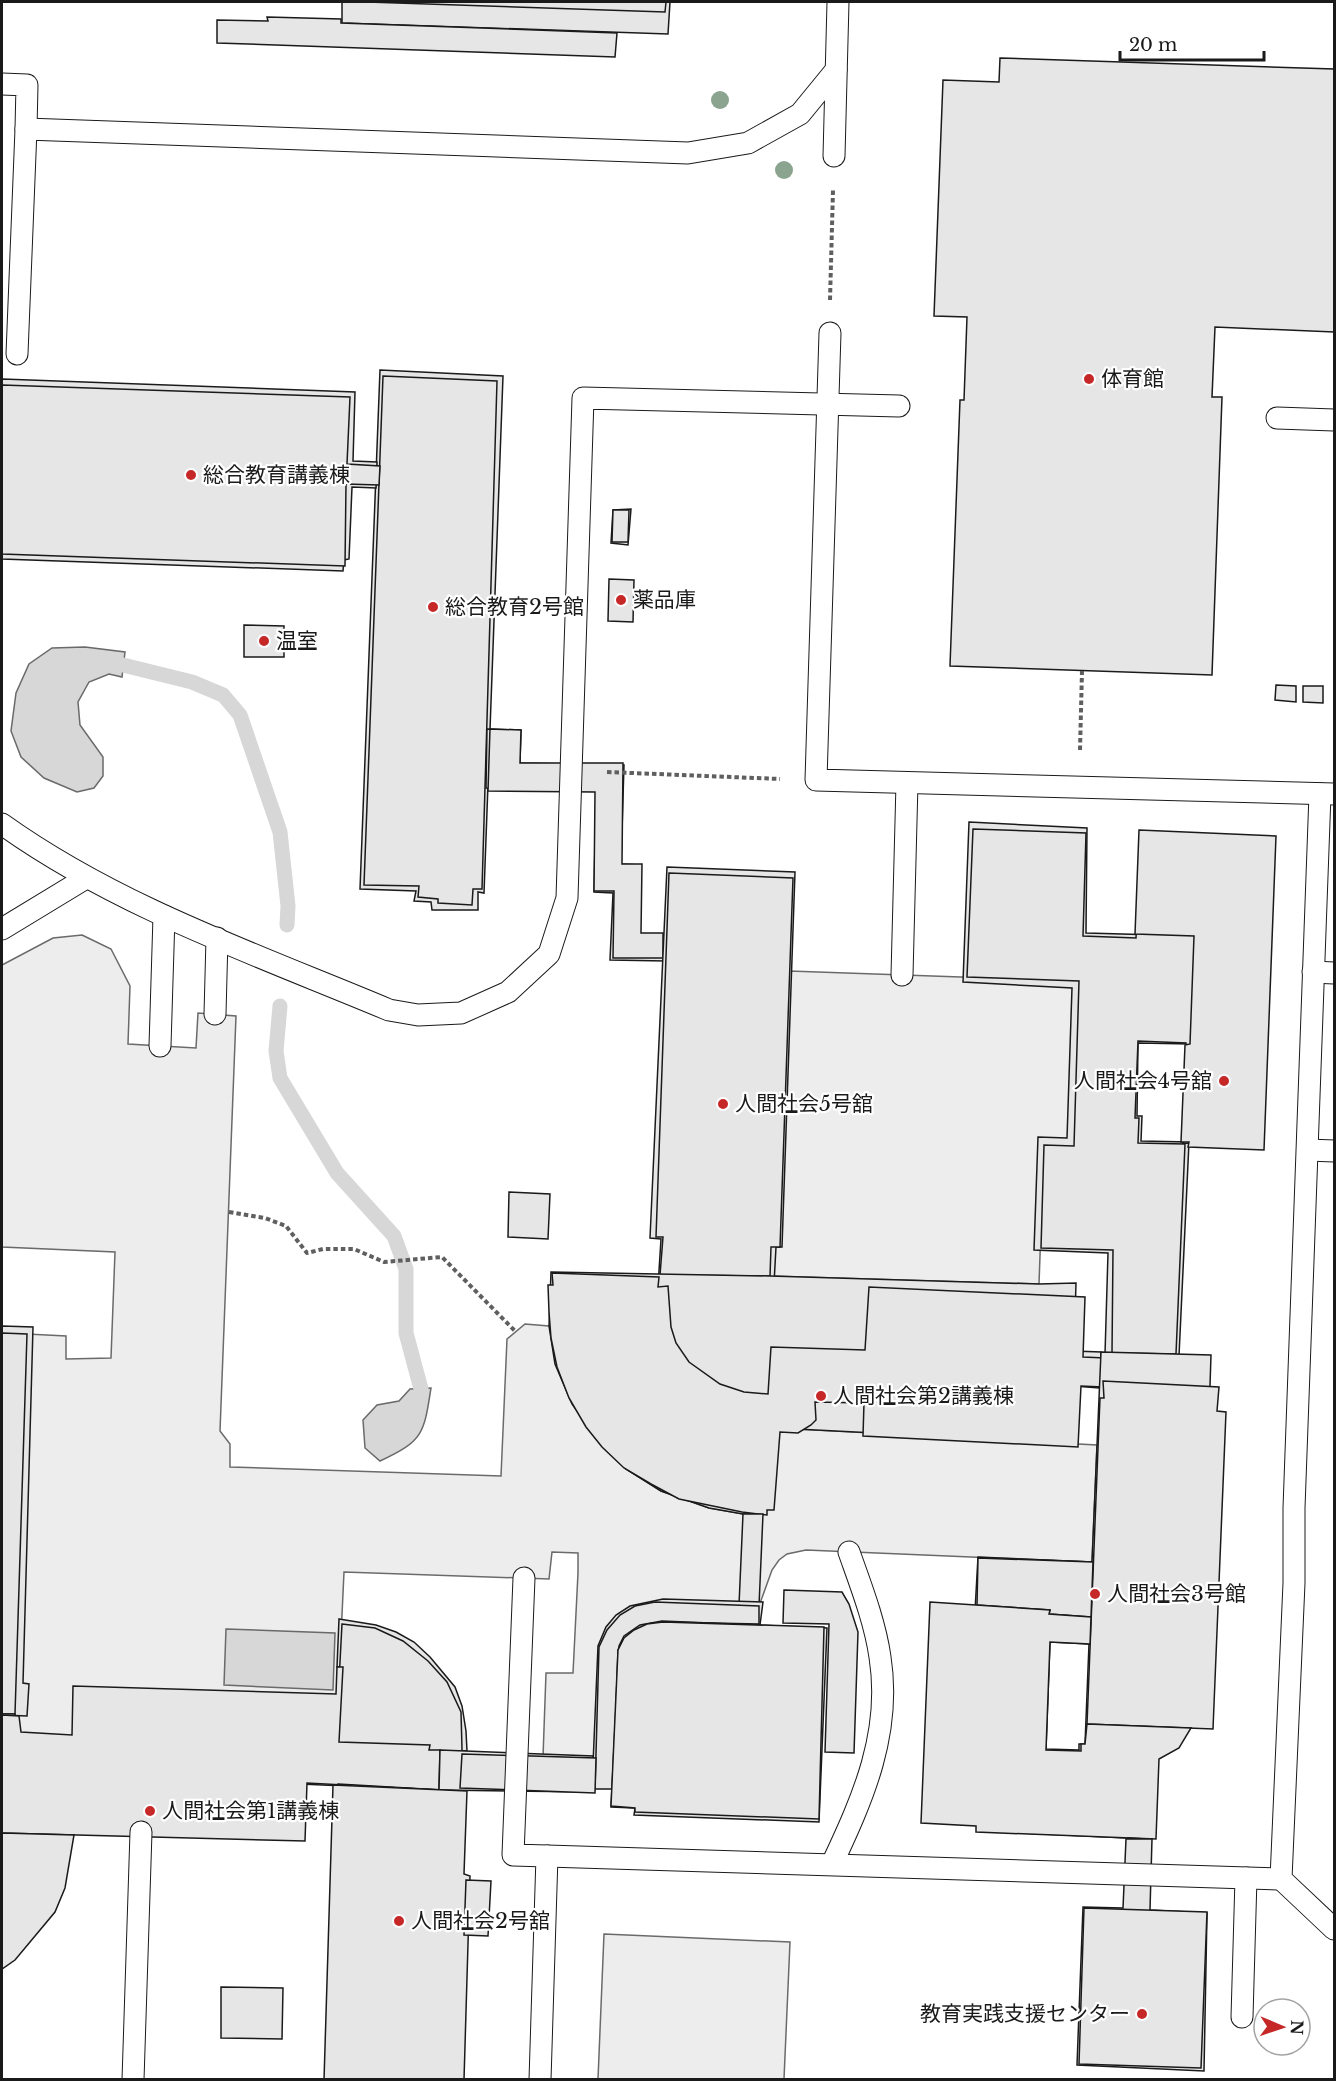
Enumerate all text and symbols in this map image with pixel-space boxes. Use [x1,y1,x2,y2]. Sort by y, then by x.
scale bar [1120,24,1264,62]
text: 20 m [1129,34,1177,56]
place label: 体育館 [1101,366,1164,392]
marker: 体育館 [1082,372,1096,386]
place label: 総合教育講義棟 [203,462,350,488]
marker: 総合教育講義棟 [184,468,198,482]
place label: 薬品庫 [633,587,696,613]
marker: 薬品庫 [614,593,628,607]
place label: 総合教育2号館 [445,594,584,620]
marker: 総合教育2号館 [426,600,440,614]
place label: 温室 [276,628,318,654]
marker: 温室 [257,634,271,648]
place label: 人間社会4号舘 [1074,1068,1212,1094]
marker: 人間社会4号舘 [1217,1074,1231,1088]
place label: 人間社会5号舘 [735,1091,873,1117]
marker: 人間社会5号舘 [716,1097,730,1111]
place label: 人間社会第2講義棟 [833,1383,1014,1409]
marker: 人間社会第2講義棟 [814,1389,828,1403]
place label: 人間社会3号館 [1107,1581,1246,1607]
marker: 人間社会3号館 [1088,1587,1102,1601]
place label: 人間社会第1講義棟 [162,1798,339,1824]
marker: 人間社会第1講義棟 [143,1804,157,1818]
place label: 人間社会2号舘 [411,1908,550,1934]
marker: 人間社会2号舘 [392,1914,406,1928]
north arrow [1252,1997,1312,2057]
place label: 教育実践支援センター [920,2001,1130,2027]
marker: 教育実践支援センター [1135,2007,1149,2021]
text: N [1287,2020,1307,2035]

